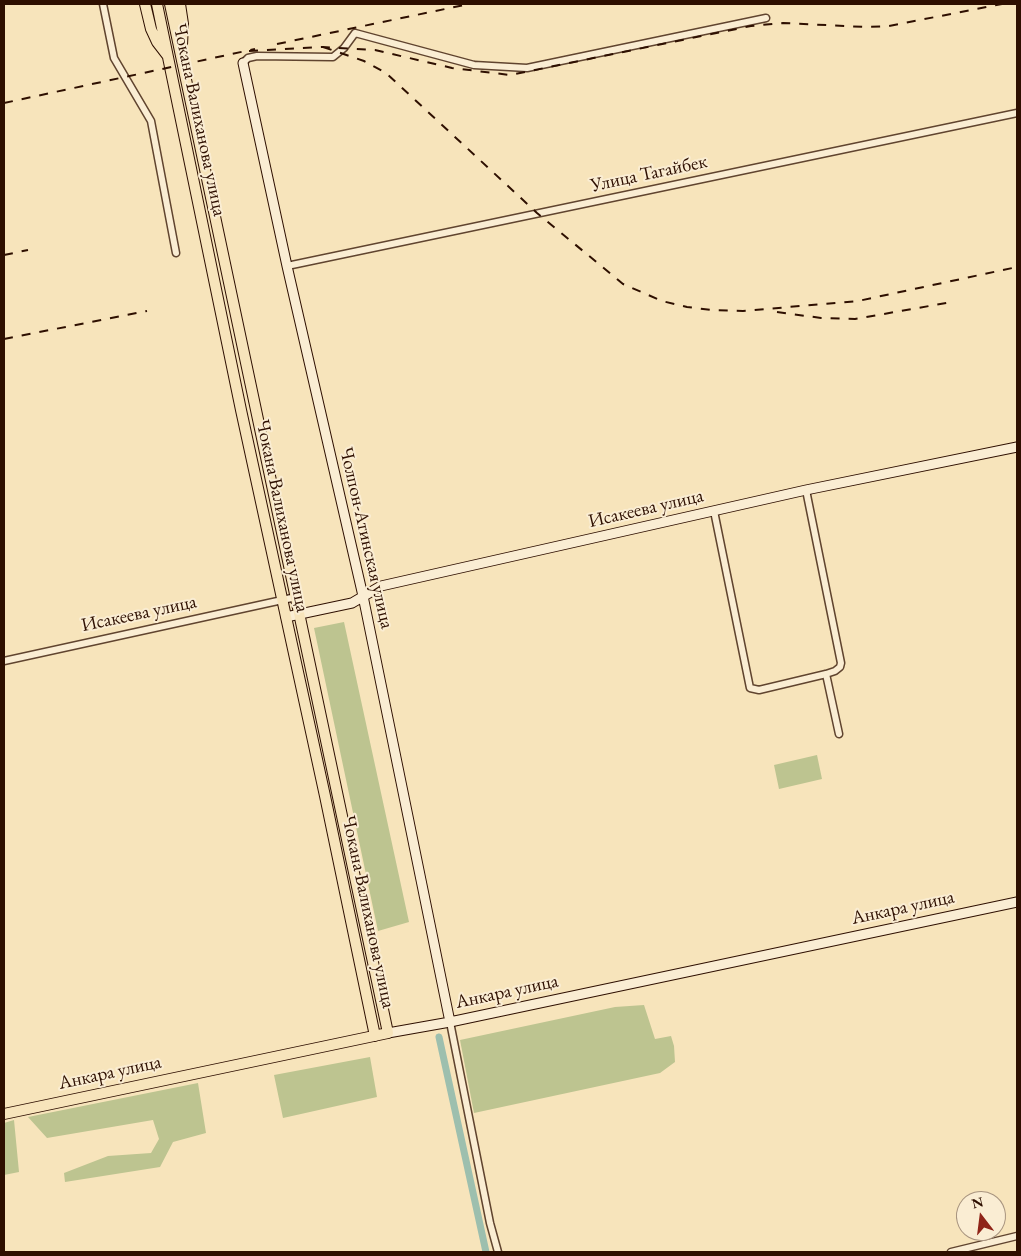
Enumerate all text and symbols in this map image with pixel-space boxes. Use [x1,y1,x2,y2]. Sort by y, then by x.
street label: Чокана Валиханова улица [167,22,231,218]
street label: Улица Тагайбек [589,151,709,197]
street label: Чокана Валиханова улица [250,418,314,614]
street label: Чолпон-Атинская улица [334,445,398,631]
street label: Исакеева улица [586,485,706,533]
street label: Исакеева улица [79,591,199,637]
street label: Чокана Валиханова улица [336,814,400,1010]
street label: Анкара улица [849,886,957,930]
street label: Анкара улица [453,970,561,1014]
street label: Анкара улица [56,1051,164,1095]
north arrow [956,1191,1006,1241]
text: N [970,1192,985,1213]

